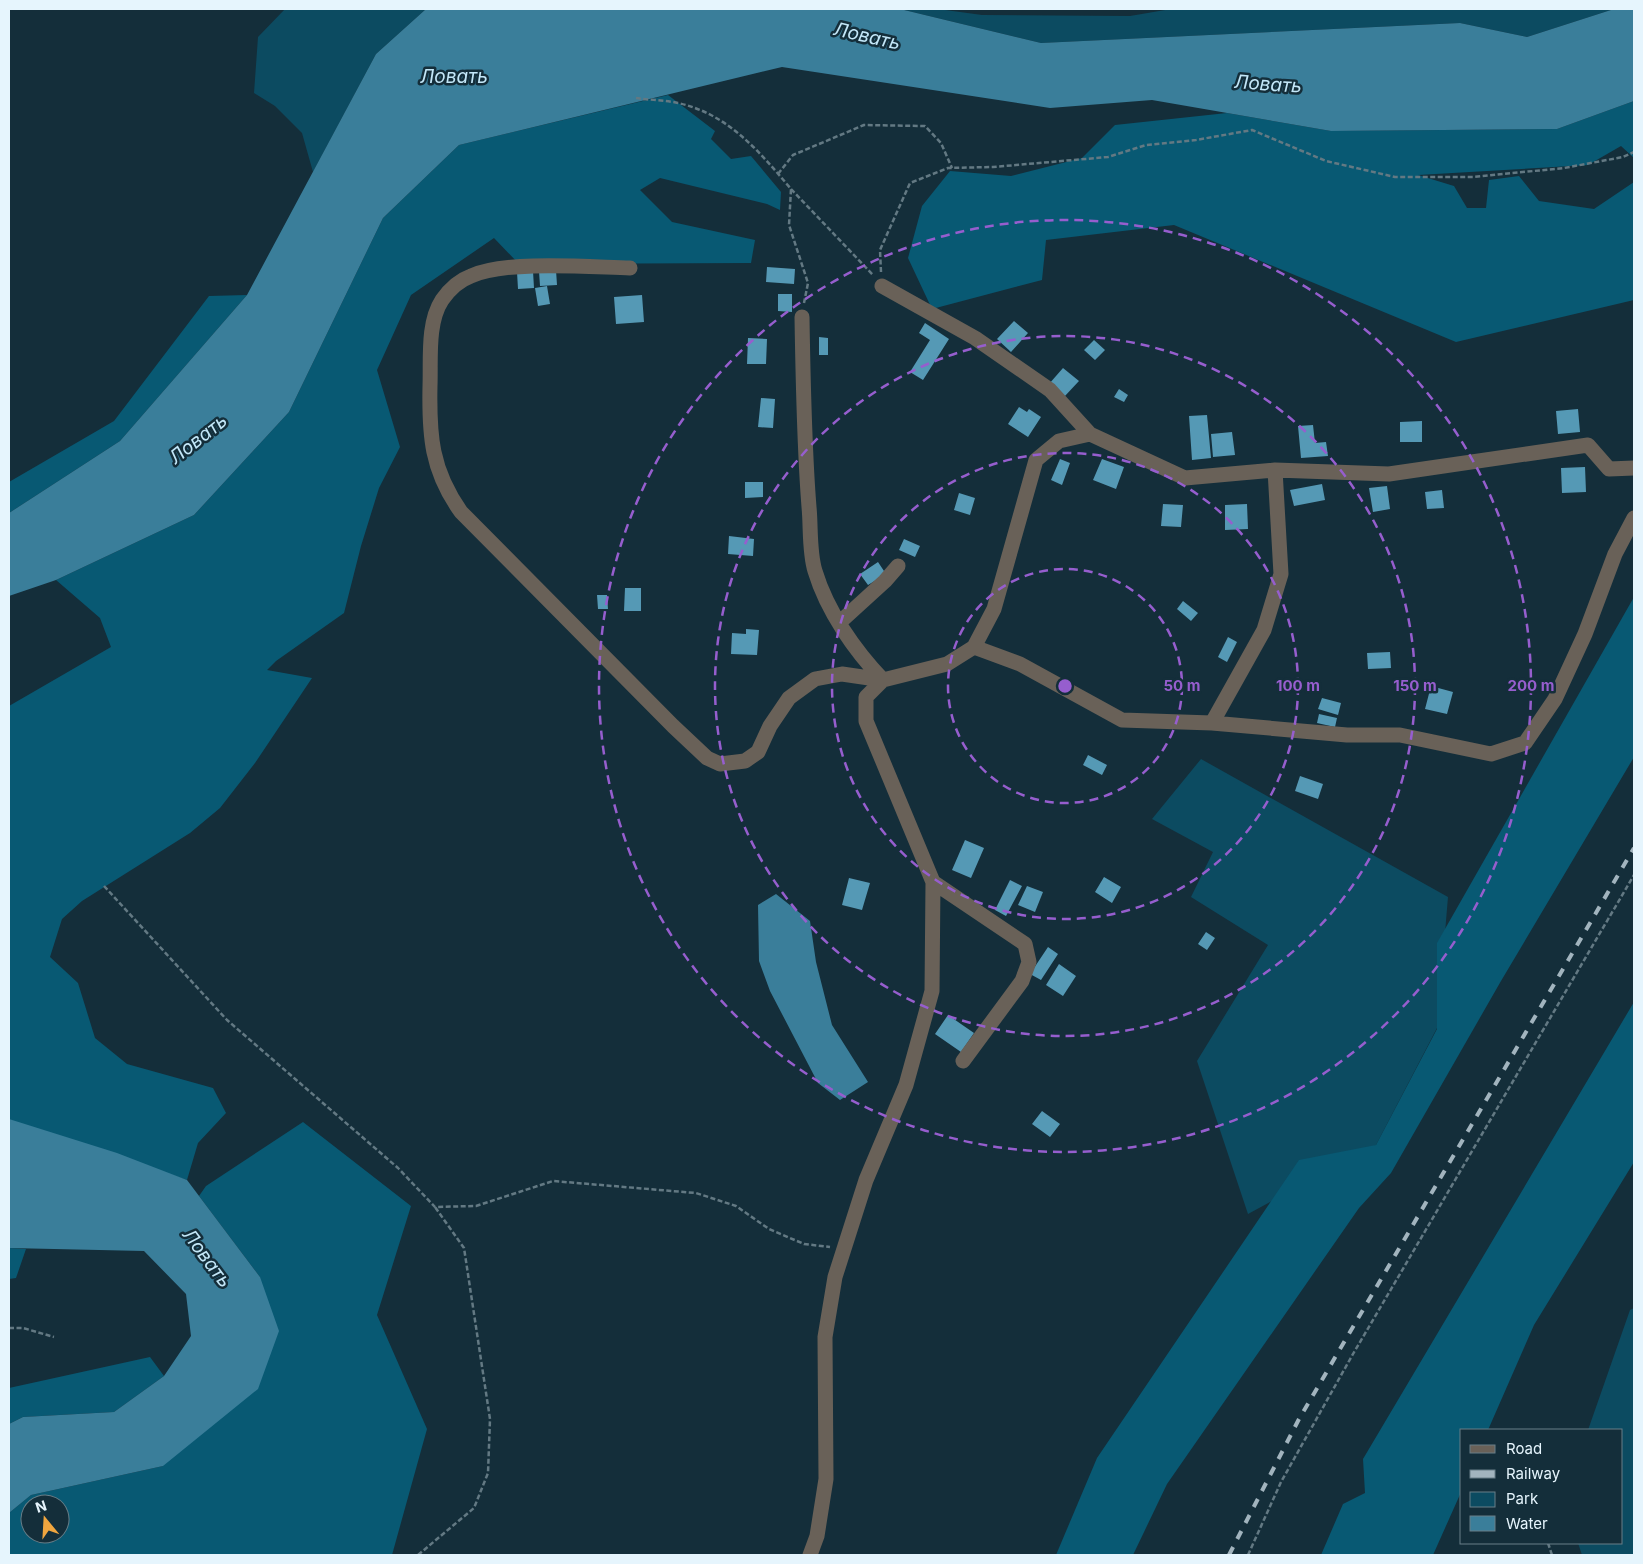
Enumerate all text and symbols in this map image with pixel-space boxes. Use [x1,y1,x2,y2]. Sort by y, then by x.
water label: Ловать [831,17,903,55]
water label: Ловать [420,65,488,88]
water label: Ловать [1233,70,1303,98]
water label: Ловать [164,409,232,469]
text: 50 m [1164,676,1200,695]
text: 100 m [1276,676,1320,695]
text: 150 m [1393,676,1437,695]
text: 200 m [1508,676,1554,695]
centre of rings [1056,677,1074,695]
water label: Ловать [177,1224,237,1292]
legend [1460,1429,1623,1544]
text: Road [1506,1439,1542,1458]
text: Railway [1506,1464,1561,1483]
text: Park [1506,1489,1539,1508]
north arrow [20,1494,70,1544]
text: N [33,1496,49,1516]
text: Water [1506,1514,1548,1533]

